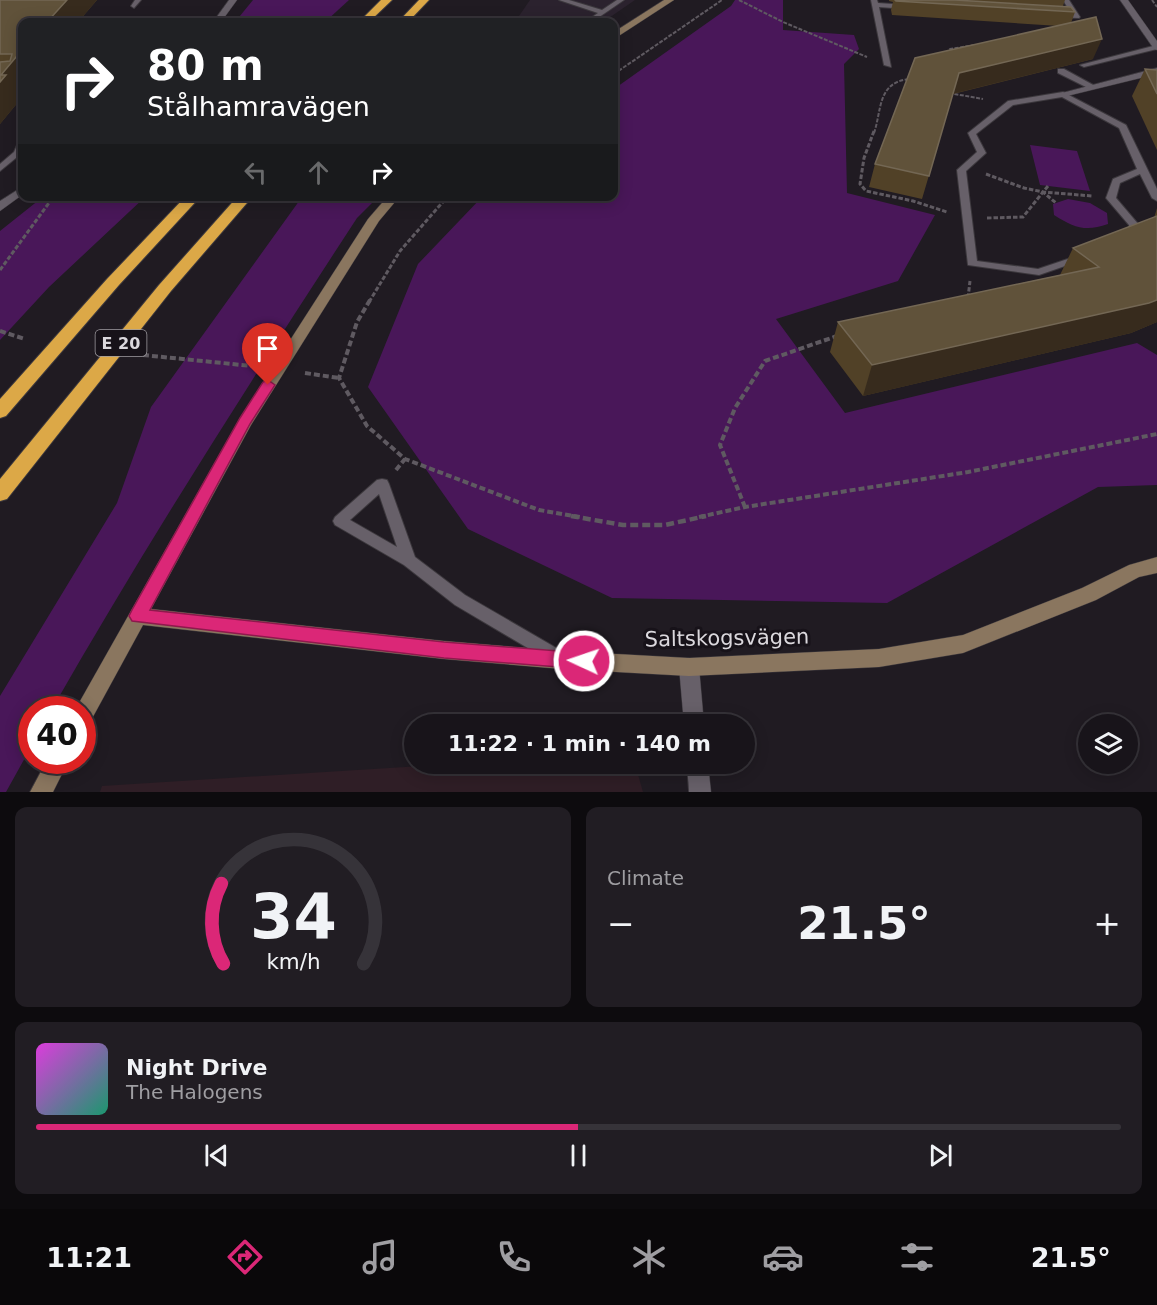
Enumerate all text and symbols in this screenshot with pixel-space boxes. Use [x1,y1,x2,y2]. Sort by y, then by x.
text: 80 m [147,41,264,90]
icon: right [48,42,126,120]
text: Stålhamravägen [147,91,370,122]
icon: left [239,156,272,189]
icon: ahead [302,156,335,189]
icon: right [365,156,398,189]
pin [242,323,293,385]
road number: E 20 [96,330,146,356]
icon: arrive [251,332,284,365]
street label: Saltskogsvägen [644,625,810,651]
position arrow [552,629,616,693]
speed limit sign: 40 [18,696,96,774]
map controls [1078,714,1138,774]
button: layers [1078,714,1138,774]
text: 11:22 · 1 min · 140 m [448,731,711,756]
text: Climate [607,866,684,890]
text: 34 [250,880,336,953]
text: 21.5° [797,897,931,950]
text: − [607,904,635,943]
text: + [1093,904,1121,943]
text: km/h [266,949,320,974]
text: Night Drive [126,1055,267,1080]
text: The Halogens [126,1080,263,1104]
icon: previous [200,1139,233,1172]
icon: pause [562,1139,595,1172]
icon: next [924,1139,957,1172]
icon: directions [224,1236,266,1278]
icon: music [359,1236,401,1278]
icon: phone [493,1236,535,1278]
icon: climate [628,1236,670,1278]
icon: car [762,1236,804,1278]
icon: filters [896,1236,938,1278]
text: 11:21 [46,1242,132,1273]
text: 21.5° [1031,1242,1111,1273]

